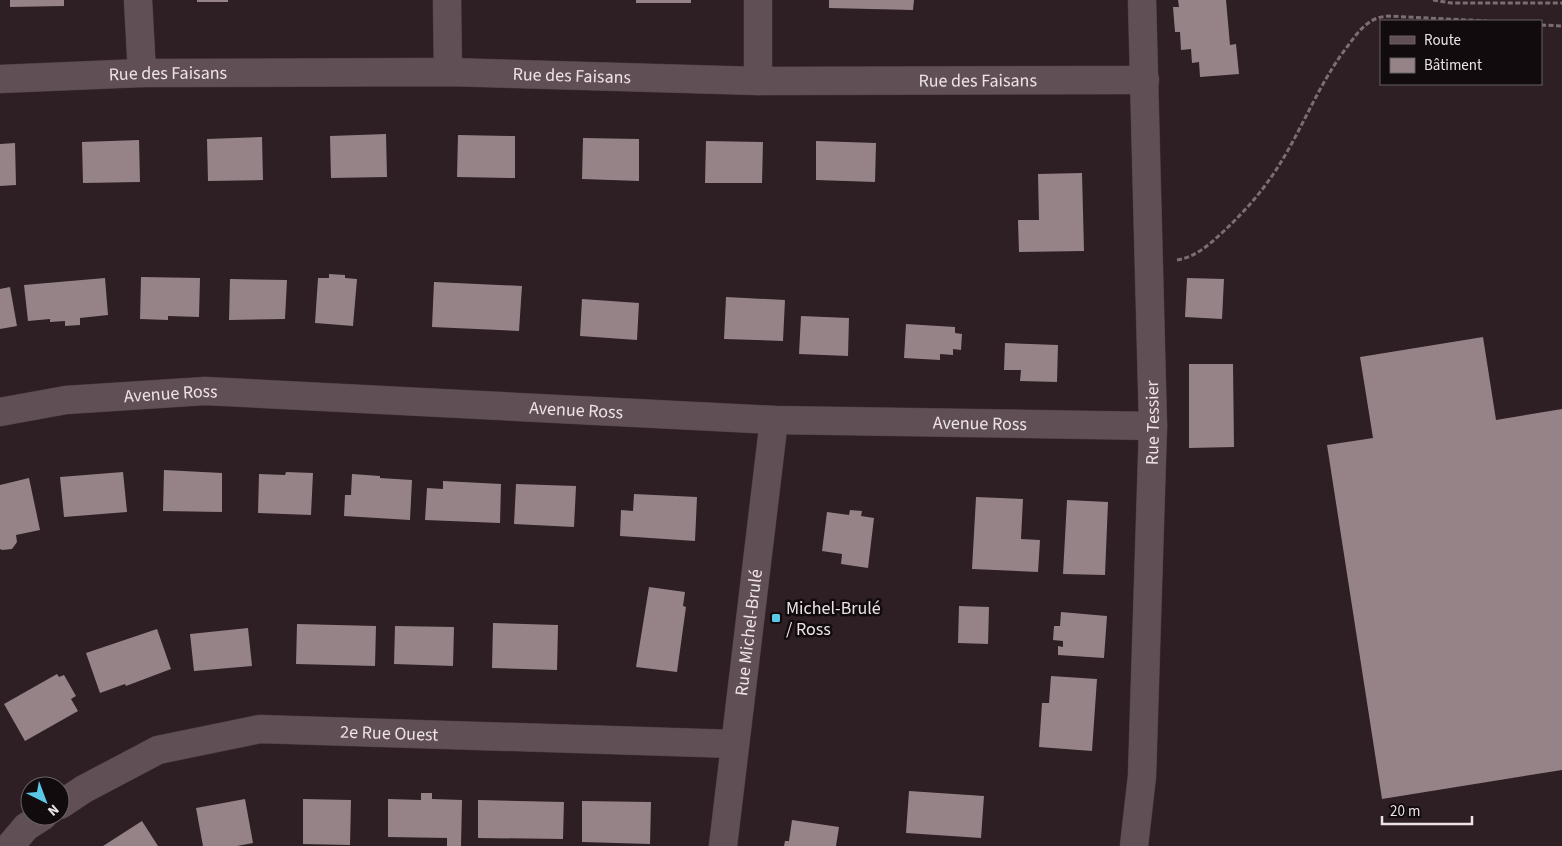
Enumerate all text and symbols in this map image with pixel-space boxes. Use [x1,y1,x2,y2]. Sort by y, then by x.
legend [1380,20,1542,85]
text: Route [1424,30,1461,51]
text: Bâtiment [1424,55,1482,76]
street label: Rue des Faisans [108,61,227,87]
street label: Rue des Faisans [512,62,631,90]
street label: Rue des Faisans [918,68,1037,94]
street label: Avenue Ross [123,379,218,409]
street label: Rue Tessier [1140,379,1166,465]
street label: Avenue Ross [529,396,624,425]
street label: Avenue Ross [933,411,1027,437]
street label: Rue Michel-Brulé [729,568,769,697]
place label: Michel-Brulé / Ross [786,596,881,642]
marker: Michel-Brulé / Ross [770,612,782,624]
street label: 2e Rue Ouest [340,720,439,748]
north arrow [20,776,70,826]
scale bar [1382,794,1472,826]
text: N [43,799,63,820]
text: 20 m [1390,801,1420,822]

